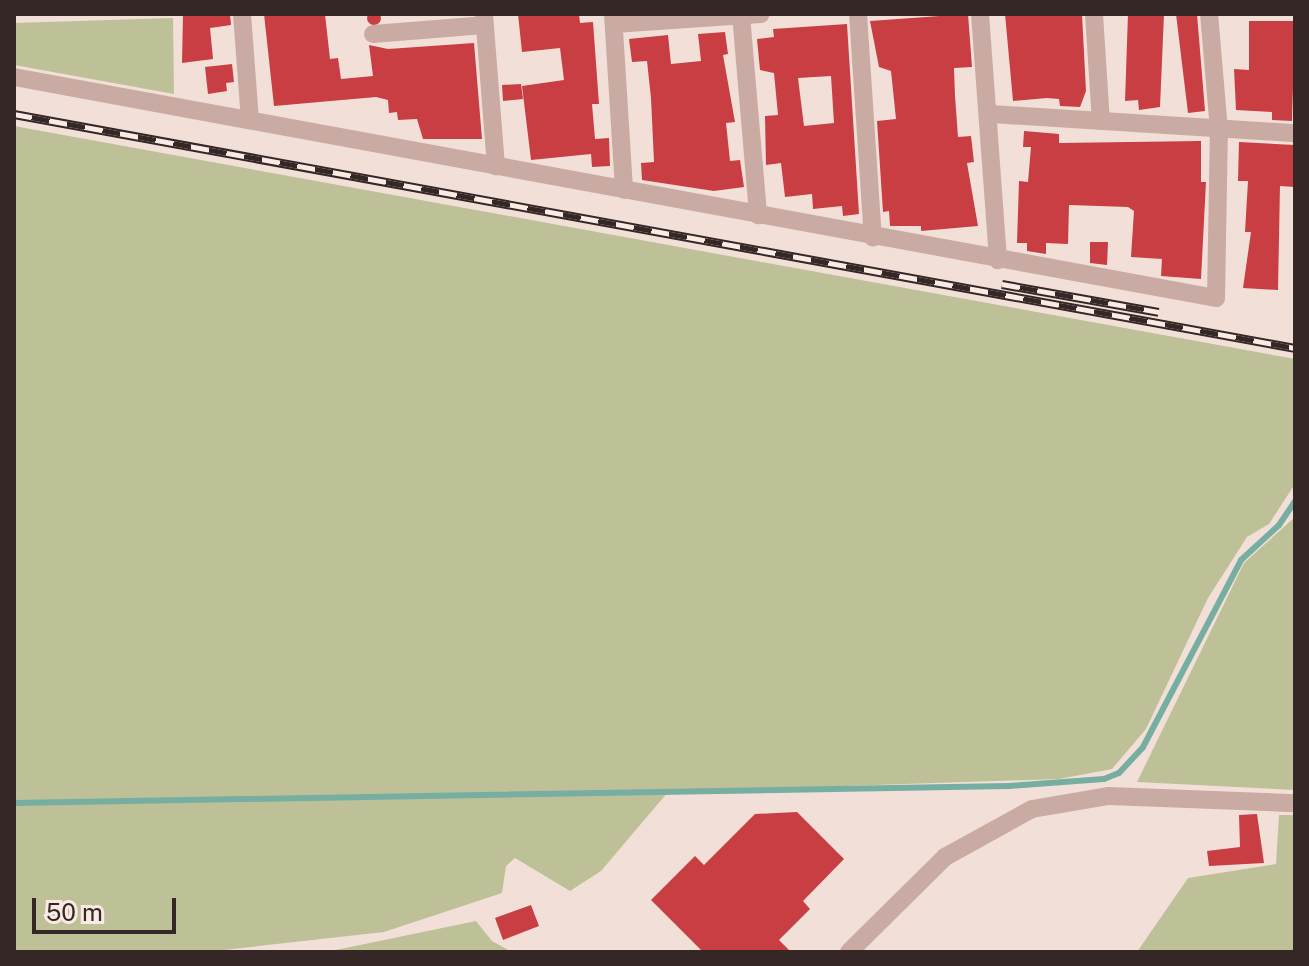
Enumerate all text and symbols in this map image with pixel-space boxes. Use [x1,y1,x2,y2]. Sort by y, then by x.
scale bar [36,882,180,932]
text: 50 m [46,898,103,926]

